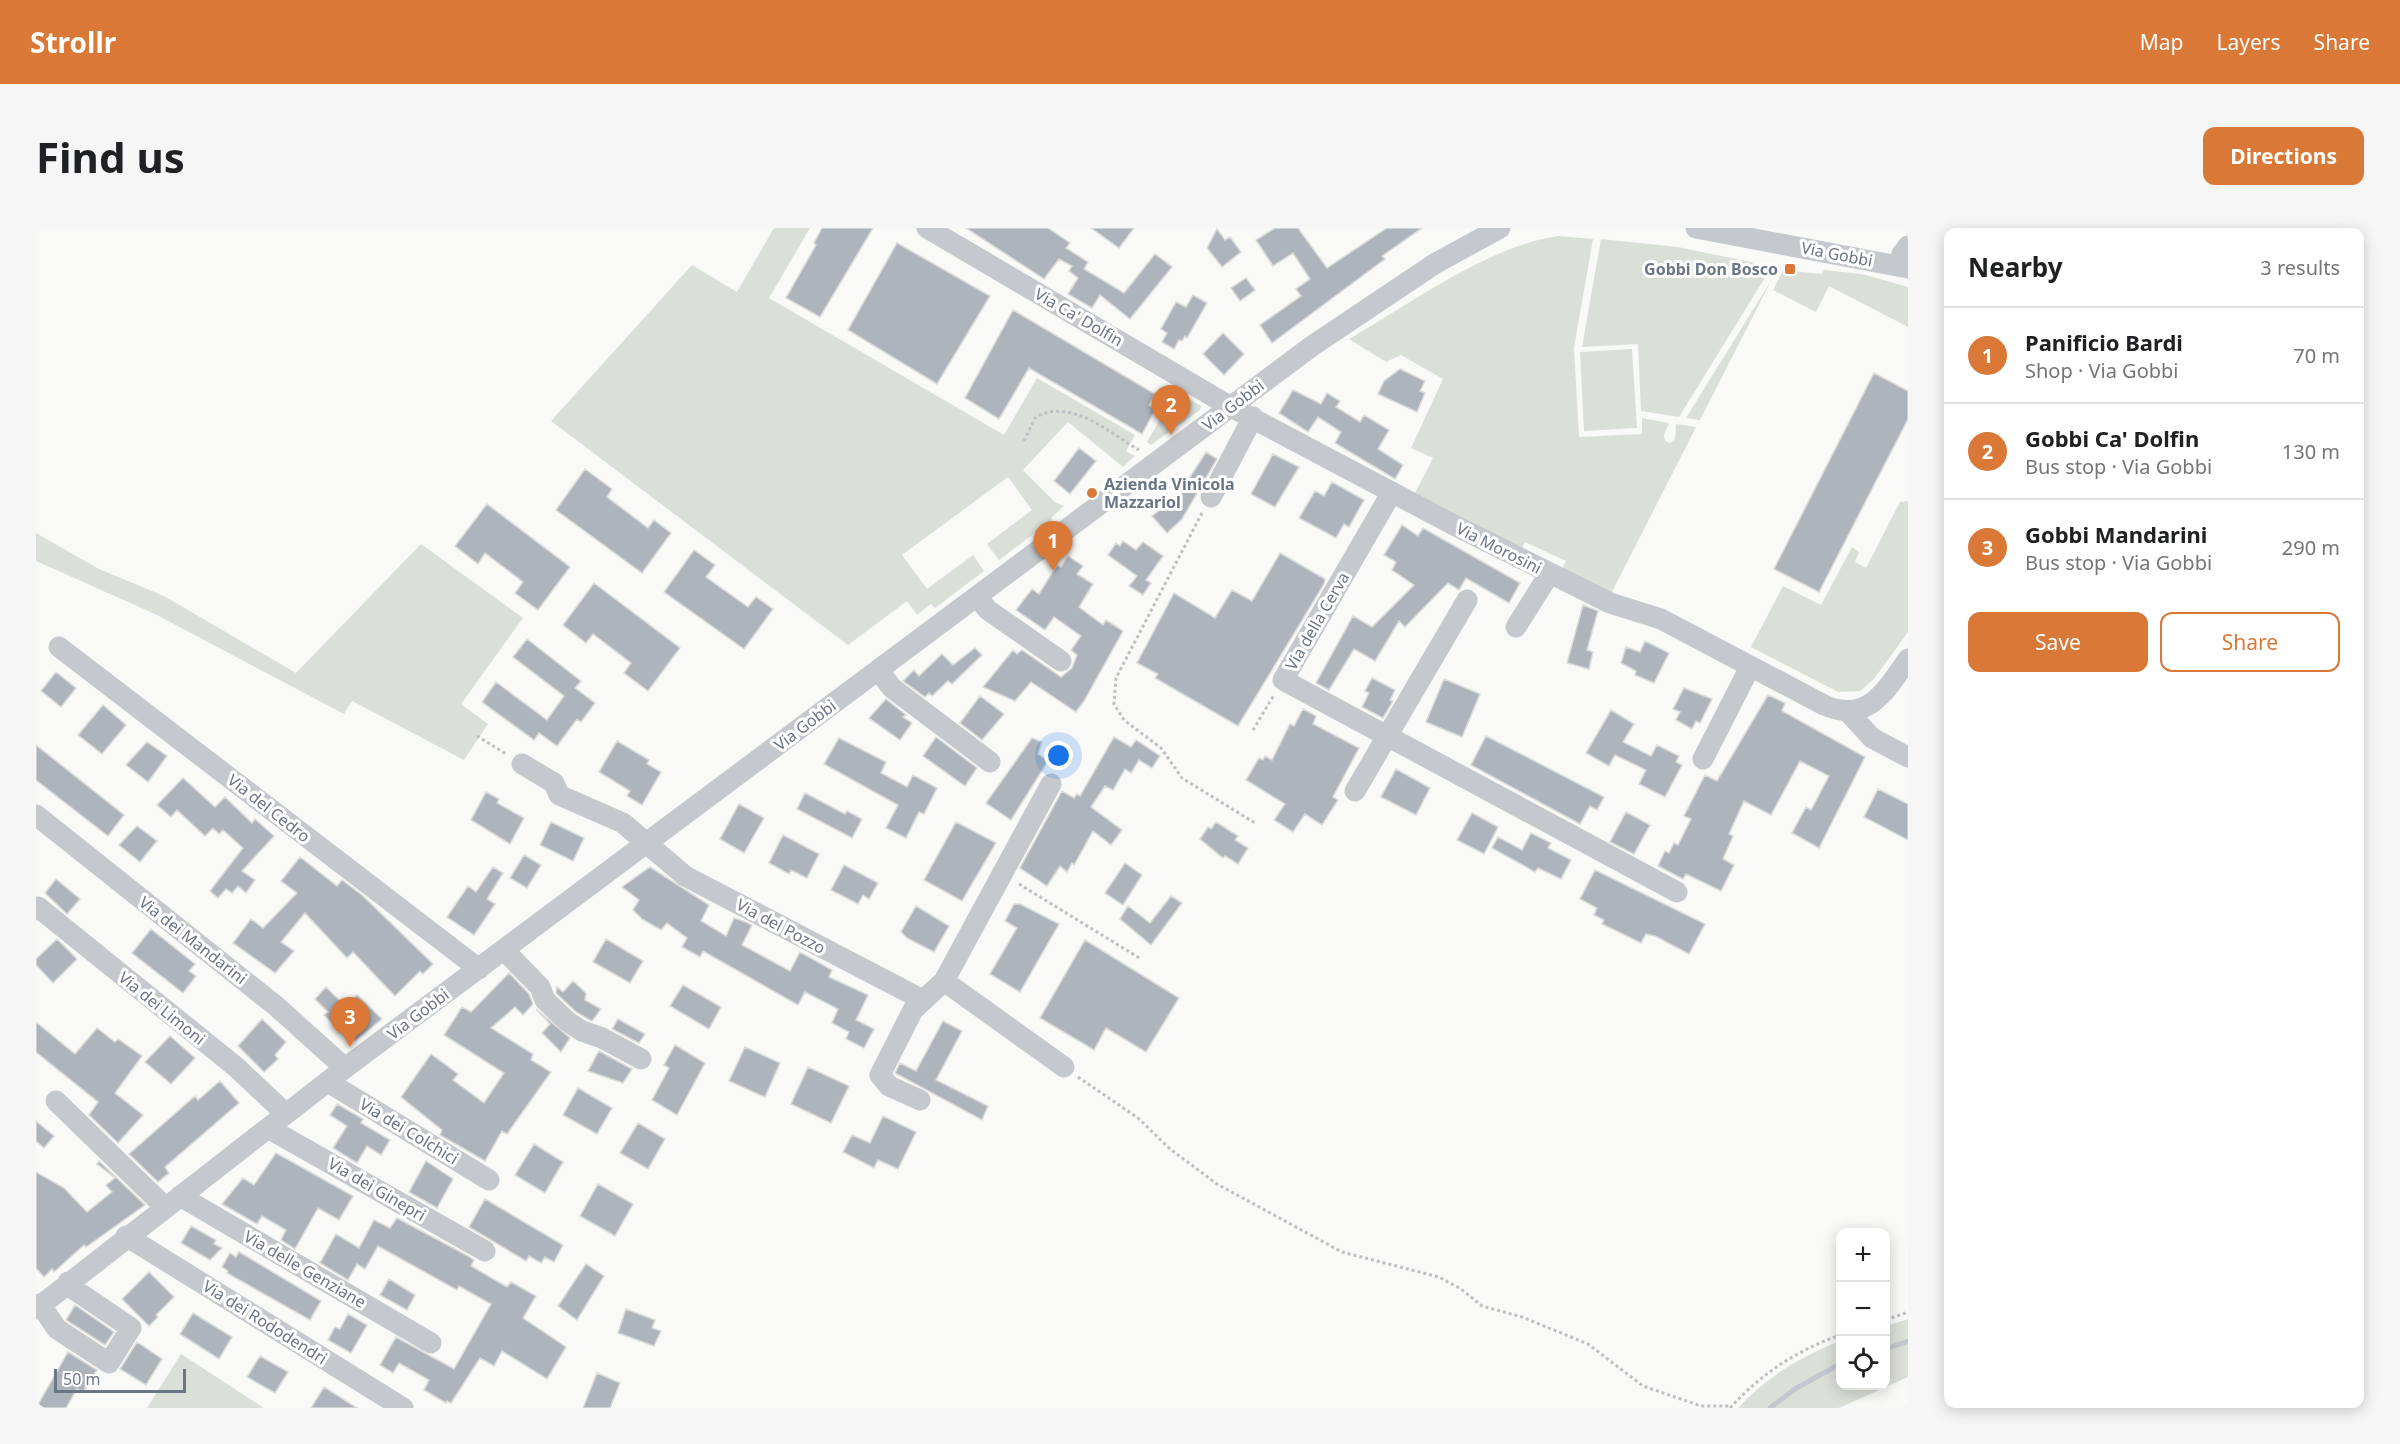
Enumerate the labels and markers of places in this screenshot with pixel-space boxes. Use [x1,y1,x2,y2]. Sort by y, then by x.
place label: Gobbi Don Bosco [1644,258,1778,280]
marker: Gobbi Don Bosco [1783,262,1797,276]
pin: 2 [1152,386,1190,435]
place label: Azienda Vinicola Mazzariol [1104,473,1235,513]
marker: Azienda Vinicola Mazzariol [1085,486,1099,500]
pin: 1 [1034,522,1072,571]
pin: 3 [330,998,370,1047]

